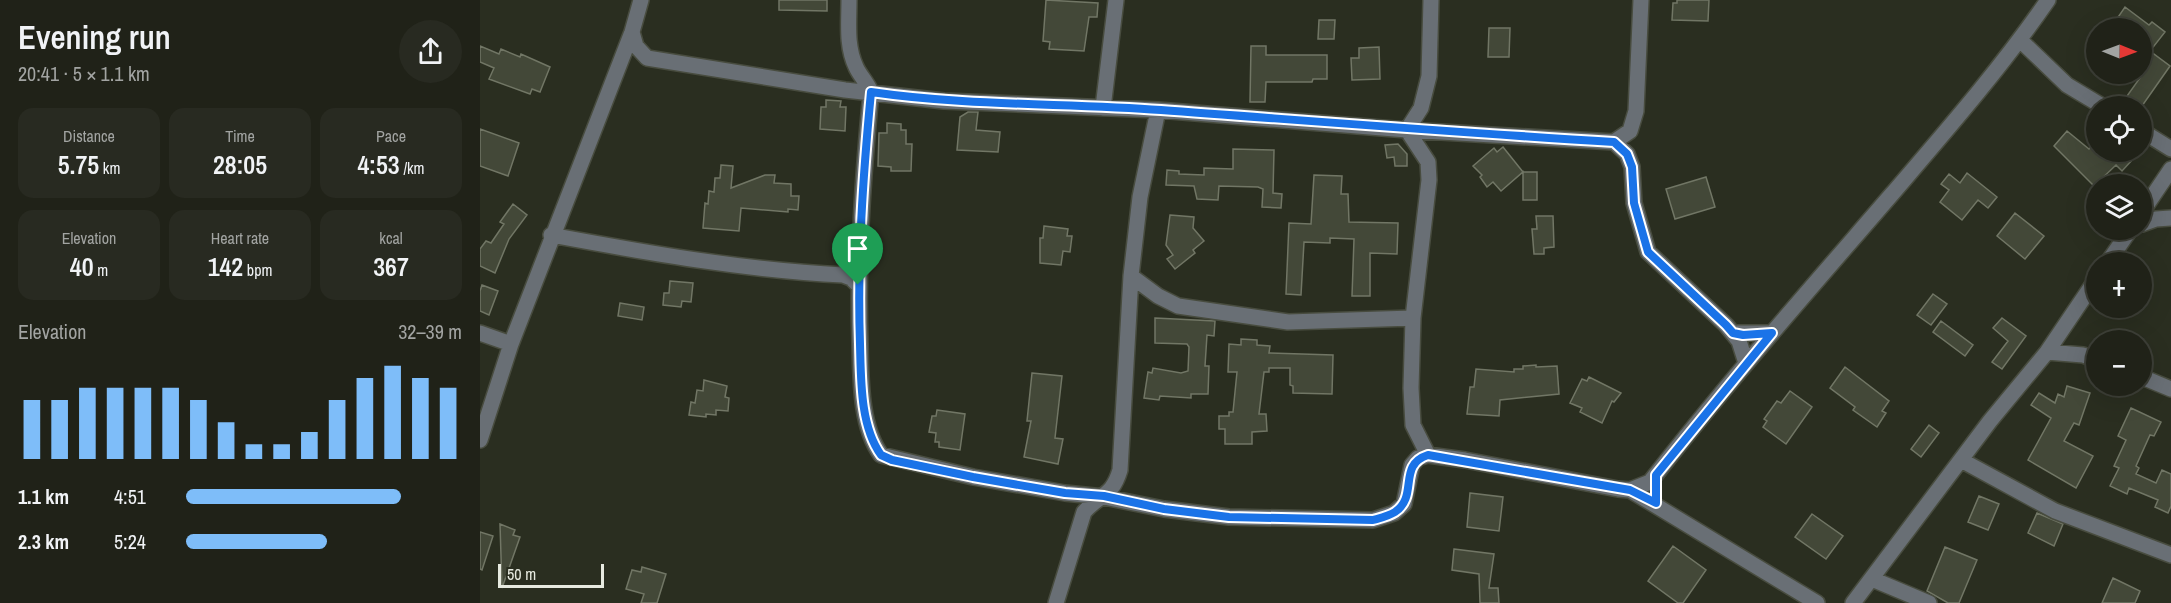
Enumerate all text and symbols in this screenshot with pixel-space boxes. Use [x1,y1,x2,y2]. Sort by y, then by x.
text: Evening run [18,15,171,59]
north arrow [2086,18,2152,84]
map controls [2086,18,2152,396]
button: share [399,20,462,83]
text: 20:41 · 5 × 1.1 km [18,60,150,87]
button: locate [2086,96,2152,162]
text: Distance [63,125,115,147]
text: Time [225,125,255,147]
text: Pace [376,125,406,147]
text: 5.75 [58,147,99,182]
text: 28:05 [213,147,267,182]
text: 4:53 [357,147,400,182]
text: km [99,157,120,179]
text: /km [400,157,425,179]
button: layers [2086,174,2152,240]
pin [832,223,883,285]
text: Elevation [62,227,116,249]
text: Heart rate [211,227,269,249]
text: kcal [379,227,403,249]
icon: arrive [841,232,874,265]
text: 40 [70,249,94,284]
text: 142 [208,249,243,284]
text: 367 [373,249,409,284]
button: + [2086,252,2152,318]
text: m [94,259,108,281]
text: bpm [243,259,272,281]
text: Elevation [18,318,86,345]
text: 32–39 m [398,318,462,345]
button: − [2086,330,2152,396]
text: 1.1 km [18,483,69,510]
text: 4:51 [114,483,146,510]
text: 2.3 km [18,528,69,555]
text: 5:24 [114,528,146,555]
scale bar [498,561,604,588]
text: 50 m [507,563,536,585]

